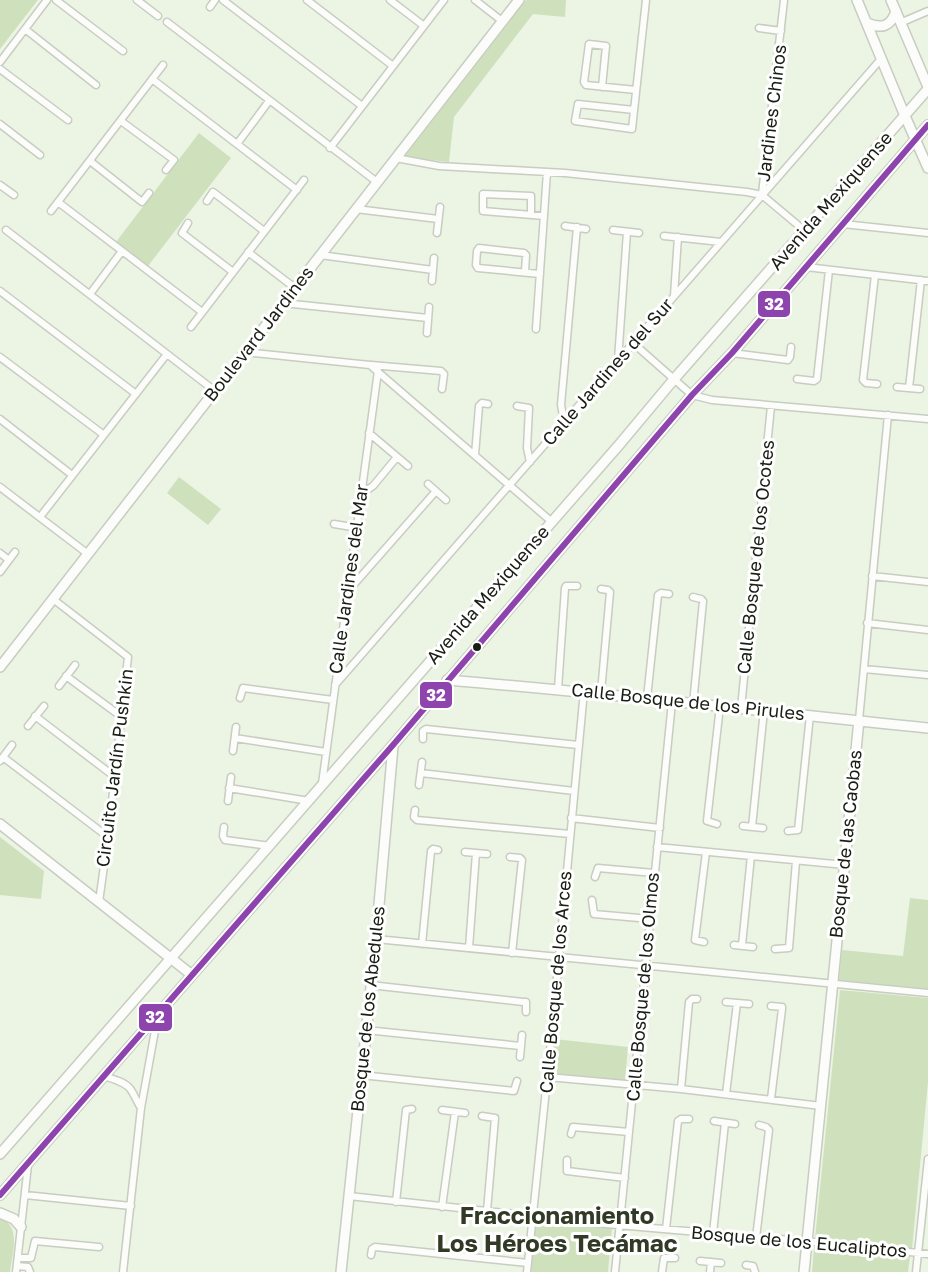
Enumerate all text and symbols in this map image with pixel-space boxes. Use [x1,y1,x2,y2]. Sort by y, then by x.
street label: Jardines Chinos [752,43,790,183]
street label: Avenida Mexiquense [764,127,896,274]
street label: Boulevard Jardines [199,261,318,405]
line badge: 32 [757,290,791,318]
street label: Calle Jardines del Sur [537,293,677,450]
text: 32 [764,294,784,314]
street label: Calle Bosque de los Ocotes [732,439,778,675]
street label: Calle Jardines del Mar [324,482,372,675]
street label: Avenida Mexiquense [421,521,553,668]
unlabelled marker [471,641,483,653]
street label: Circuito Jardín Pushkin [91,667,137,868]
street label: Calle Bosque de los Pirules [570,678,806,724]
line badge: 32 [419,681,453,709]
text: 32 [426,685,446,705]
street label: Bosque de las Caobas [824,749,866,939]
street label: Calle Bosque de los Arces [534,870,576,1094]
street label: Calle Bosque de los Olmos [621,872,663,1102]
street label: Bosque de los Abedules [345,905,389,1113]
line badge: 32 [138,1003,173,1032]
text: 32 [145,1007,165,1027]
district label: Fraccionamiento Los Héroes Tecámac [436,1200,678,1257]
street label: Bosque de los Eucaliptos [690,1221,908,1261]

